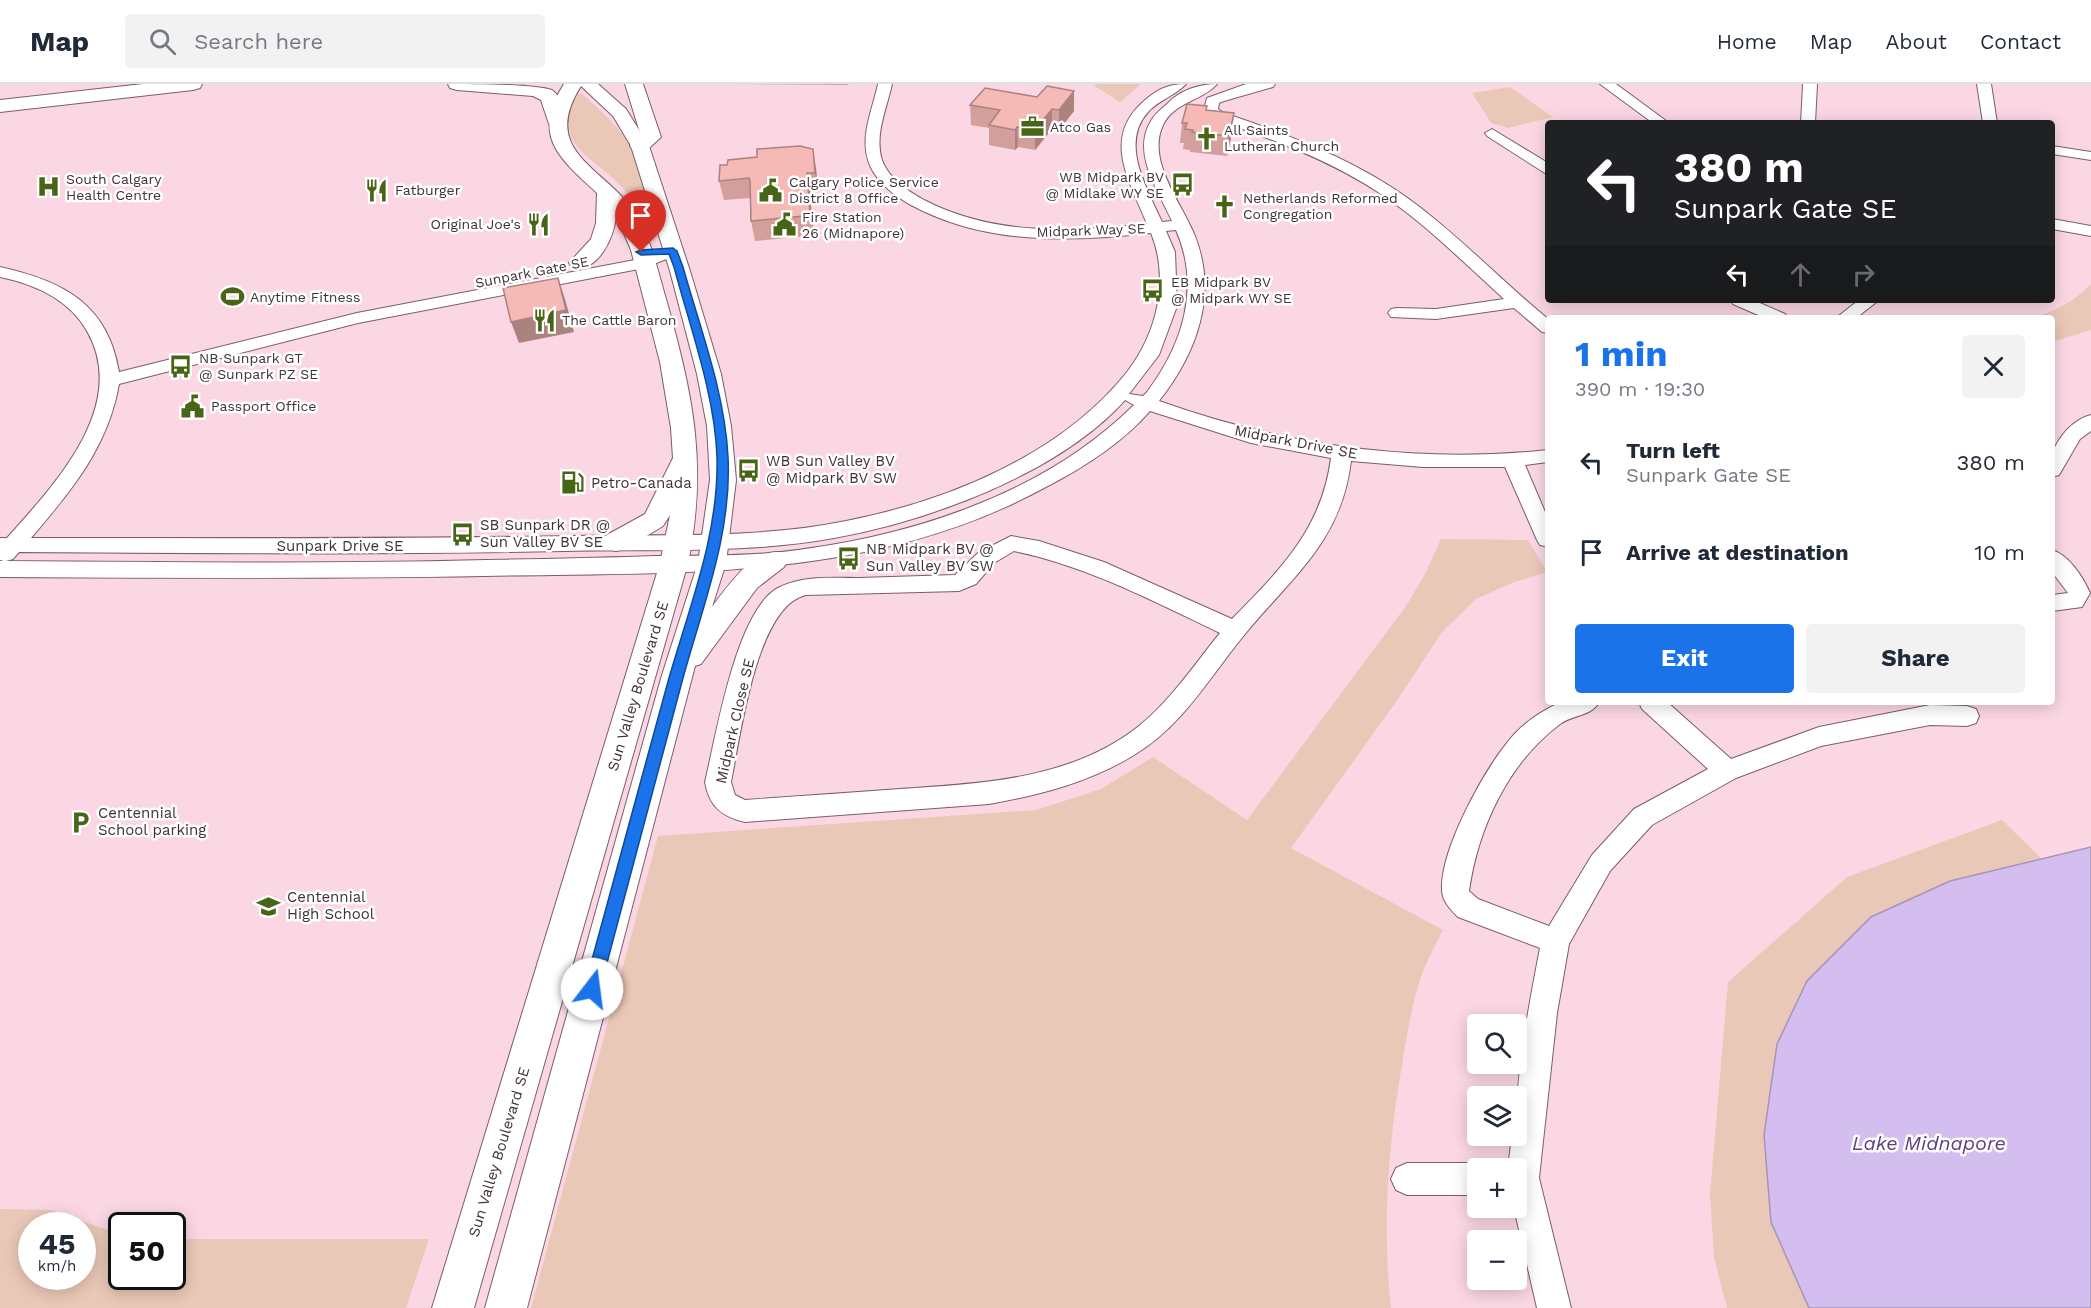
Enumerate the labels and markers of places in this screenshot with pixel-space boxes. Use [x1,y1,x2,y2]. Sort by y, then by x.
office icon: Atco Gas [1019,114,1045,140]
place label: Atco Gas [1050,119,1111,135]
place label: All Saints Lutheran Church [1224,122,1339,154]
church icon: All Saints Lutheran Church [1193,125,1219,151]
place label: WB Midpark BV @ Midlake WY SE [1045,169,1164,201]
place label: South Calgary Health Centre [66,171,162,203]
bus stop icon: WB Midpark BV @ Midlake WY SE [1169,172,1195,198]
hospital icon: South Calgary Health Centre [35,174,61,200]
place label: Calgary Police Service District 8 Office [789,174,939,206]
restaurant icon: Fatburger [364,177,390,203]
public building icon: Calgary Police Service District 8 Office [758,177,784,203]
place label: Fatburger [395,182,461,198]
pin [615,190,666,252]
place label: Netherlands Reformed Congregation [1243,190,1398,222]
church icon: Netherlands Reformed Congregation [1212,193,1238,219]
place label: Fire Station 26 (Midnapore) [802,209,904,241]
restaurant icon: Original Joe's [526,211,552,237]
public building icon: Fire Station 26 (Midnapore) [771,212,797,238]
place label: Original Joe's [431,216,521,232]
place label: EB Midpark BV @ Midpark WY SE [1171,274,1292,306]
bus stop icon: EB Midpark BV @ Midpark WY SE [1140,277,1166,303]
sports icon: Anytime Fitness [219,284,245,310]
place label: Anytime Fitness [250,289,360,305]
restaurant icon: The Cattle Baron [531,307,557,333]
place label: The Cattle Baron [562,312,677,328]
place label: NB Sunpark GT @ Sunpark PZ SE [199,350,318,382]
bus stop icon: NB Sunpark GT @ Sunpark PZ SE [168,353,194,379]
public building icon: Passport Office [180,393,206,419]
place label: Passport Office [211,398,316,414]
place label: WB Sun Valley BV @ Midpark BV SW [766,452,897,487]
bus stop icon: WB Sun Valley BV @ Midpark BV SW [735,457,761,483]
fuel station icon: Petro-Canada [560,470,586,496]
place label: Petro-Canada [591,474,692,492]
place label: SB Sunpark DR @ Sun Valley BV SE [480,516,610,551]
bus stop icon: SB Sunpark DR @ Sun Valley BV SE [449,521,475,547]
place label: NB Midpark BV @ Sun Valley BV SW [866,540,994,575]
bus stop icon: NB Midpark BV @ Sun Valley BV SW [835,545,861,571]
place label: Centennial School parking [98,804,206,839]
parking icon: Centennial School parking [67,809,93,835]
place label: Centennial High School [287,888,375,923]
school or university icon: Centennial High School [256,893,282,919]

